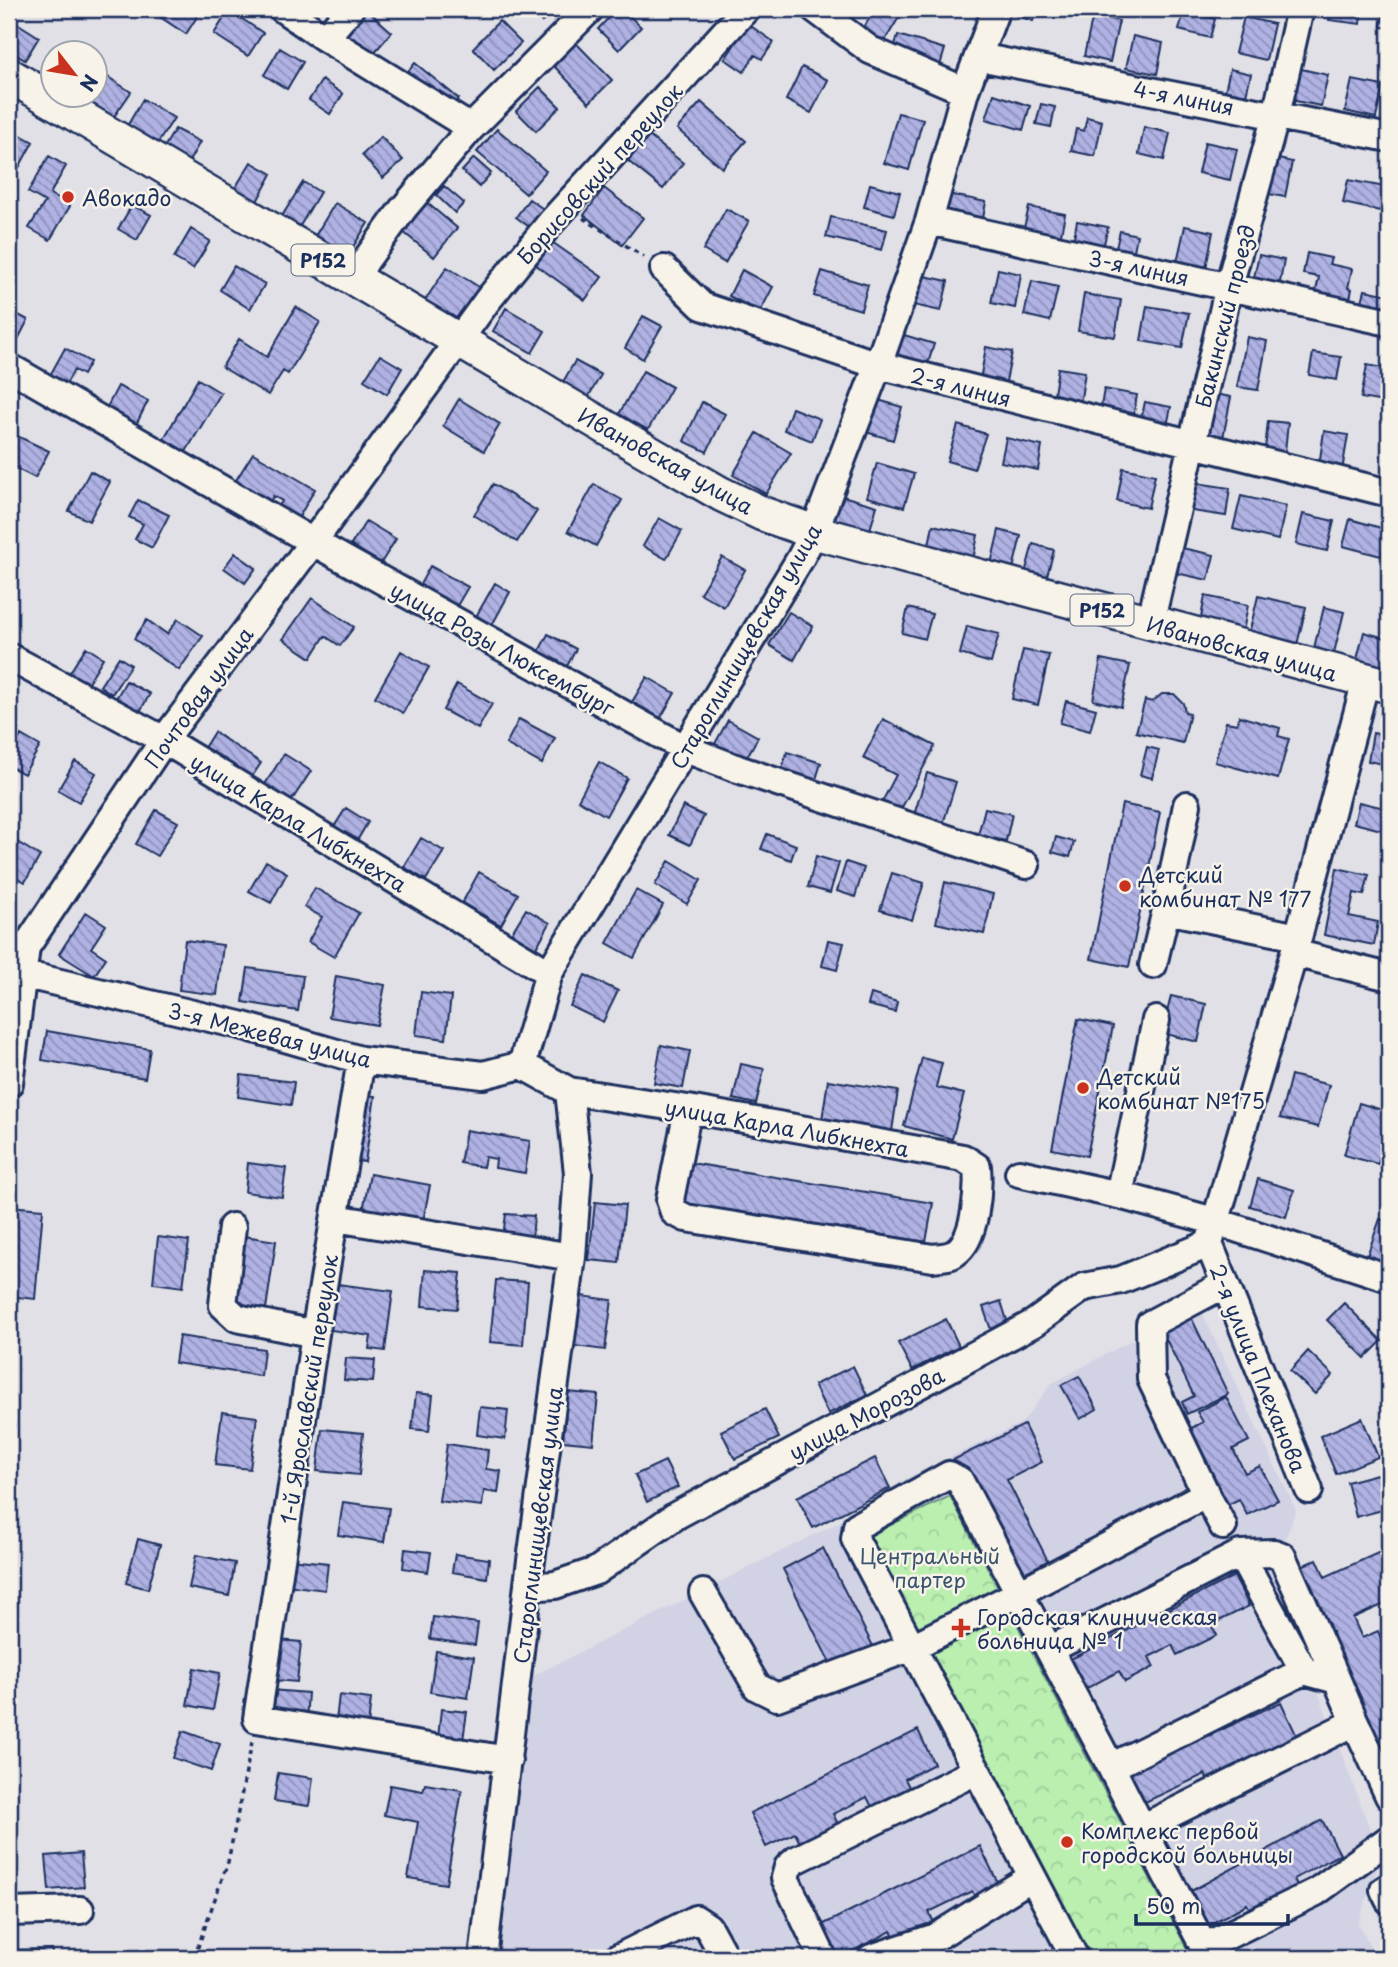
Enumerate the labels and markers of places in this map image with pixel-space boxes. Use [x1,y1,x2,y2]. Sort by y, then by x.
place label: Авокадо [82,181,171,213]
marker: Авокадо [60,189,76,205]
place label: Детский комбинат № 177 [1138,858,1311,914]
marker: Детский комбинат № 177 [1117,878,1133,894]
place label: Детский комбинат №175 [1096,1060,1265,1116]
marker: Детский комбинат №175 [1075,1080,1091,1096]
place label: Городская клиническая больница № 1 [977,1600,1218,1656]
marker: Городская клиническая больница № 1 [951,1618,971,1638]
place label: Комплекс первой городской больницы [1081,1814,1293,1870]
marker: Комплекс первой городской больницы [1059,1834,1075,1850]

